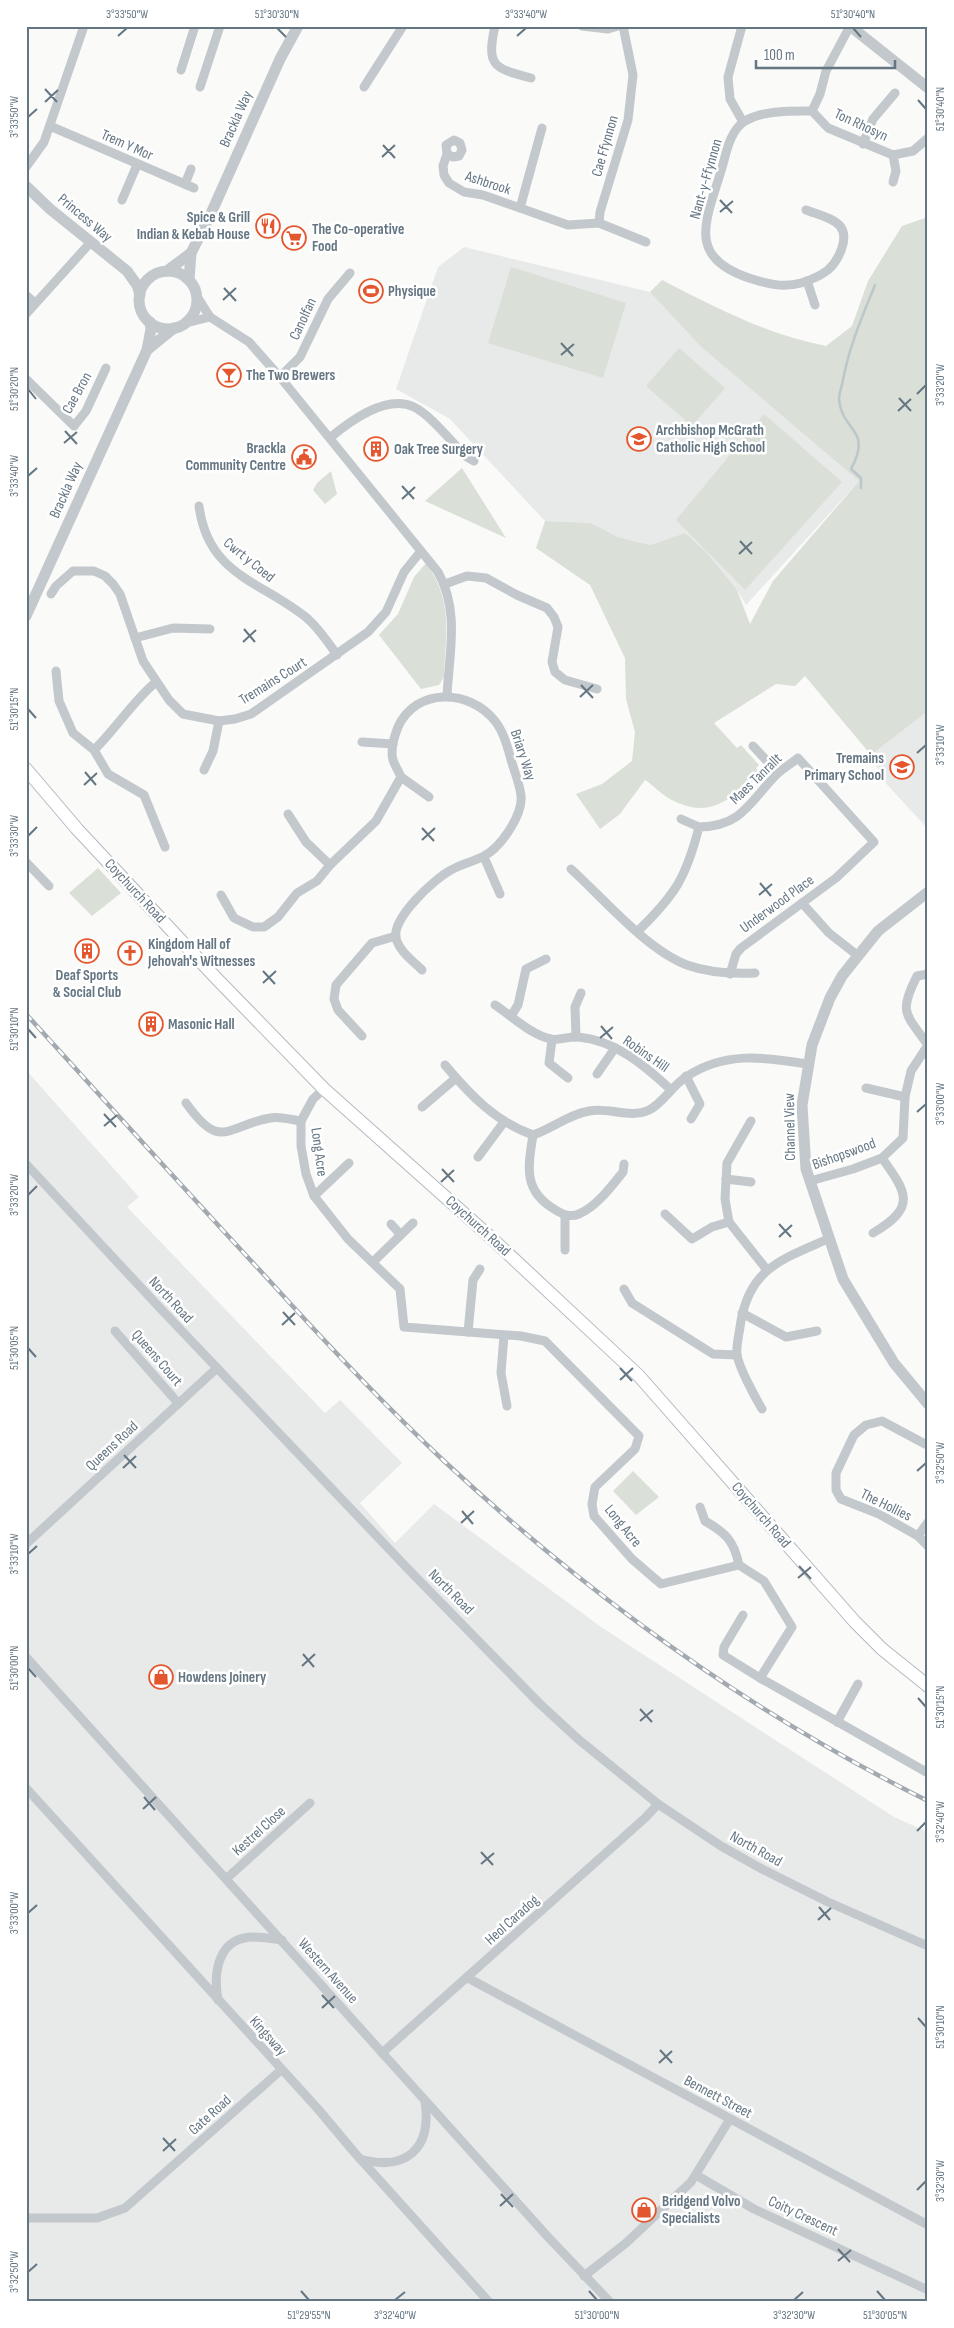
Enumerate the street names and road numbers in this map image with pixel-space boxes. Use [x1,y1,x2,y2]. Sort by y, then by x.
street label: Brackla Way [215,88,257,150]
street label: Ton Rhosyn [831,104,891,146]
street label: Cae Ffynnon [587,113,623,179]
street label: Trem Y Mor [98,125,157,165]
street label: Nant-y-Ffynnon [685,137,727,221]
street label: Ashbrook [462,166,513,199]
street label: Princess Way [54,190,116,246]
street label: Canolfan [285,295,321,343]
street label: Cae Bron [58,369,96,417]
street label: Brackla Way [45,459,87,521]
street label: Cwrt y Coed [219,533,279,587]
street label: Tremains Court [236,653,311,709]
street label: Briary Way [506,727,540,783]
street label: Maes Tanrallt [726,749,787,809]
street label: Coychurch Road [100,855,170,927]
street label: Underwood Place [736,871,818,937]
street label: Robins Hill [619,1031,673,1077]
street label: Channel View [780,1093,800,1161]
street label: Long Acre [306,1126,332,1178]
street label: Bishopswood [810,1134,878,1174]
street label: Coychurch Road [441,1192,515,1260]
street label: North Road [145,1273,197,1327]
street label: Queens Court [127,1326,187,1390]
street label: Queens Road [82,1417,142,1475]
street label: Coychurch Road [727,1478,795,1552]
street label: The Hollies [857,1484,915,1526]
street label: Long Acre [600,1501,646,1551]
street label: North Road [424,1565,478,1619]
street label: Kestrel Close [228,1802,290,1860]
street label: North Road [727,1827,785,1871]
street label: Heol Caradog [481,1891,543,1949]
street label: Western Avenue [294,1934,362,2008]
street label: Kingsway [245,2012,291,2060]
street label: Bennett Street [681,2071,756,2123]
street label: Gate Road [185,2091,235,2139]
street label: Coity Crescent [765,2192,841,2241]

